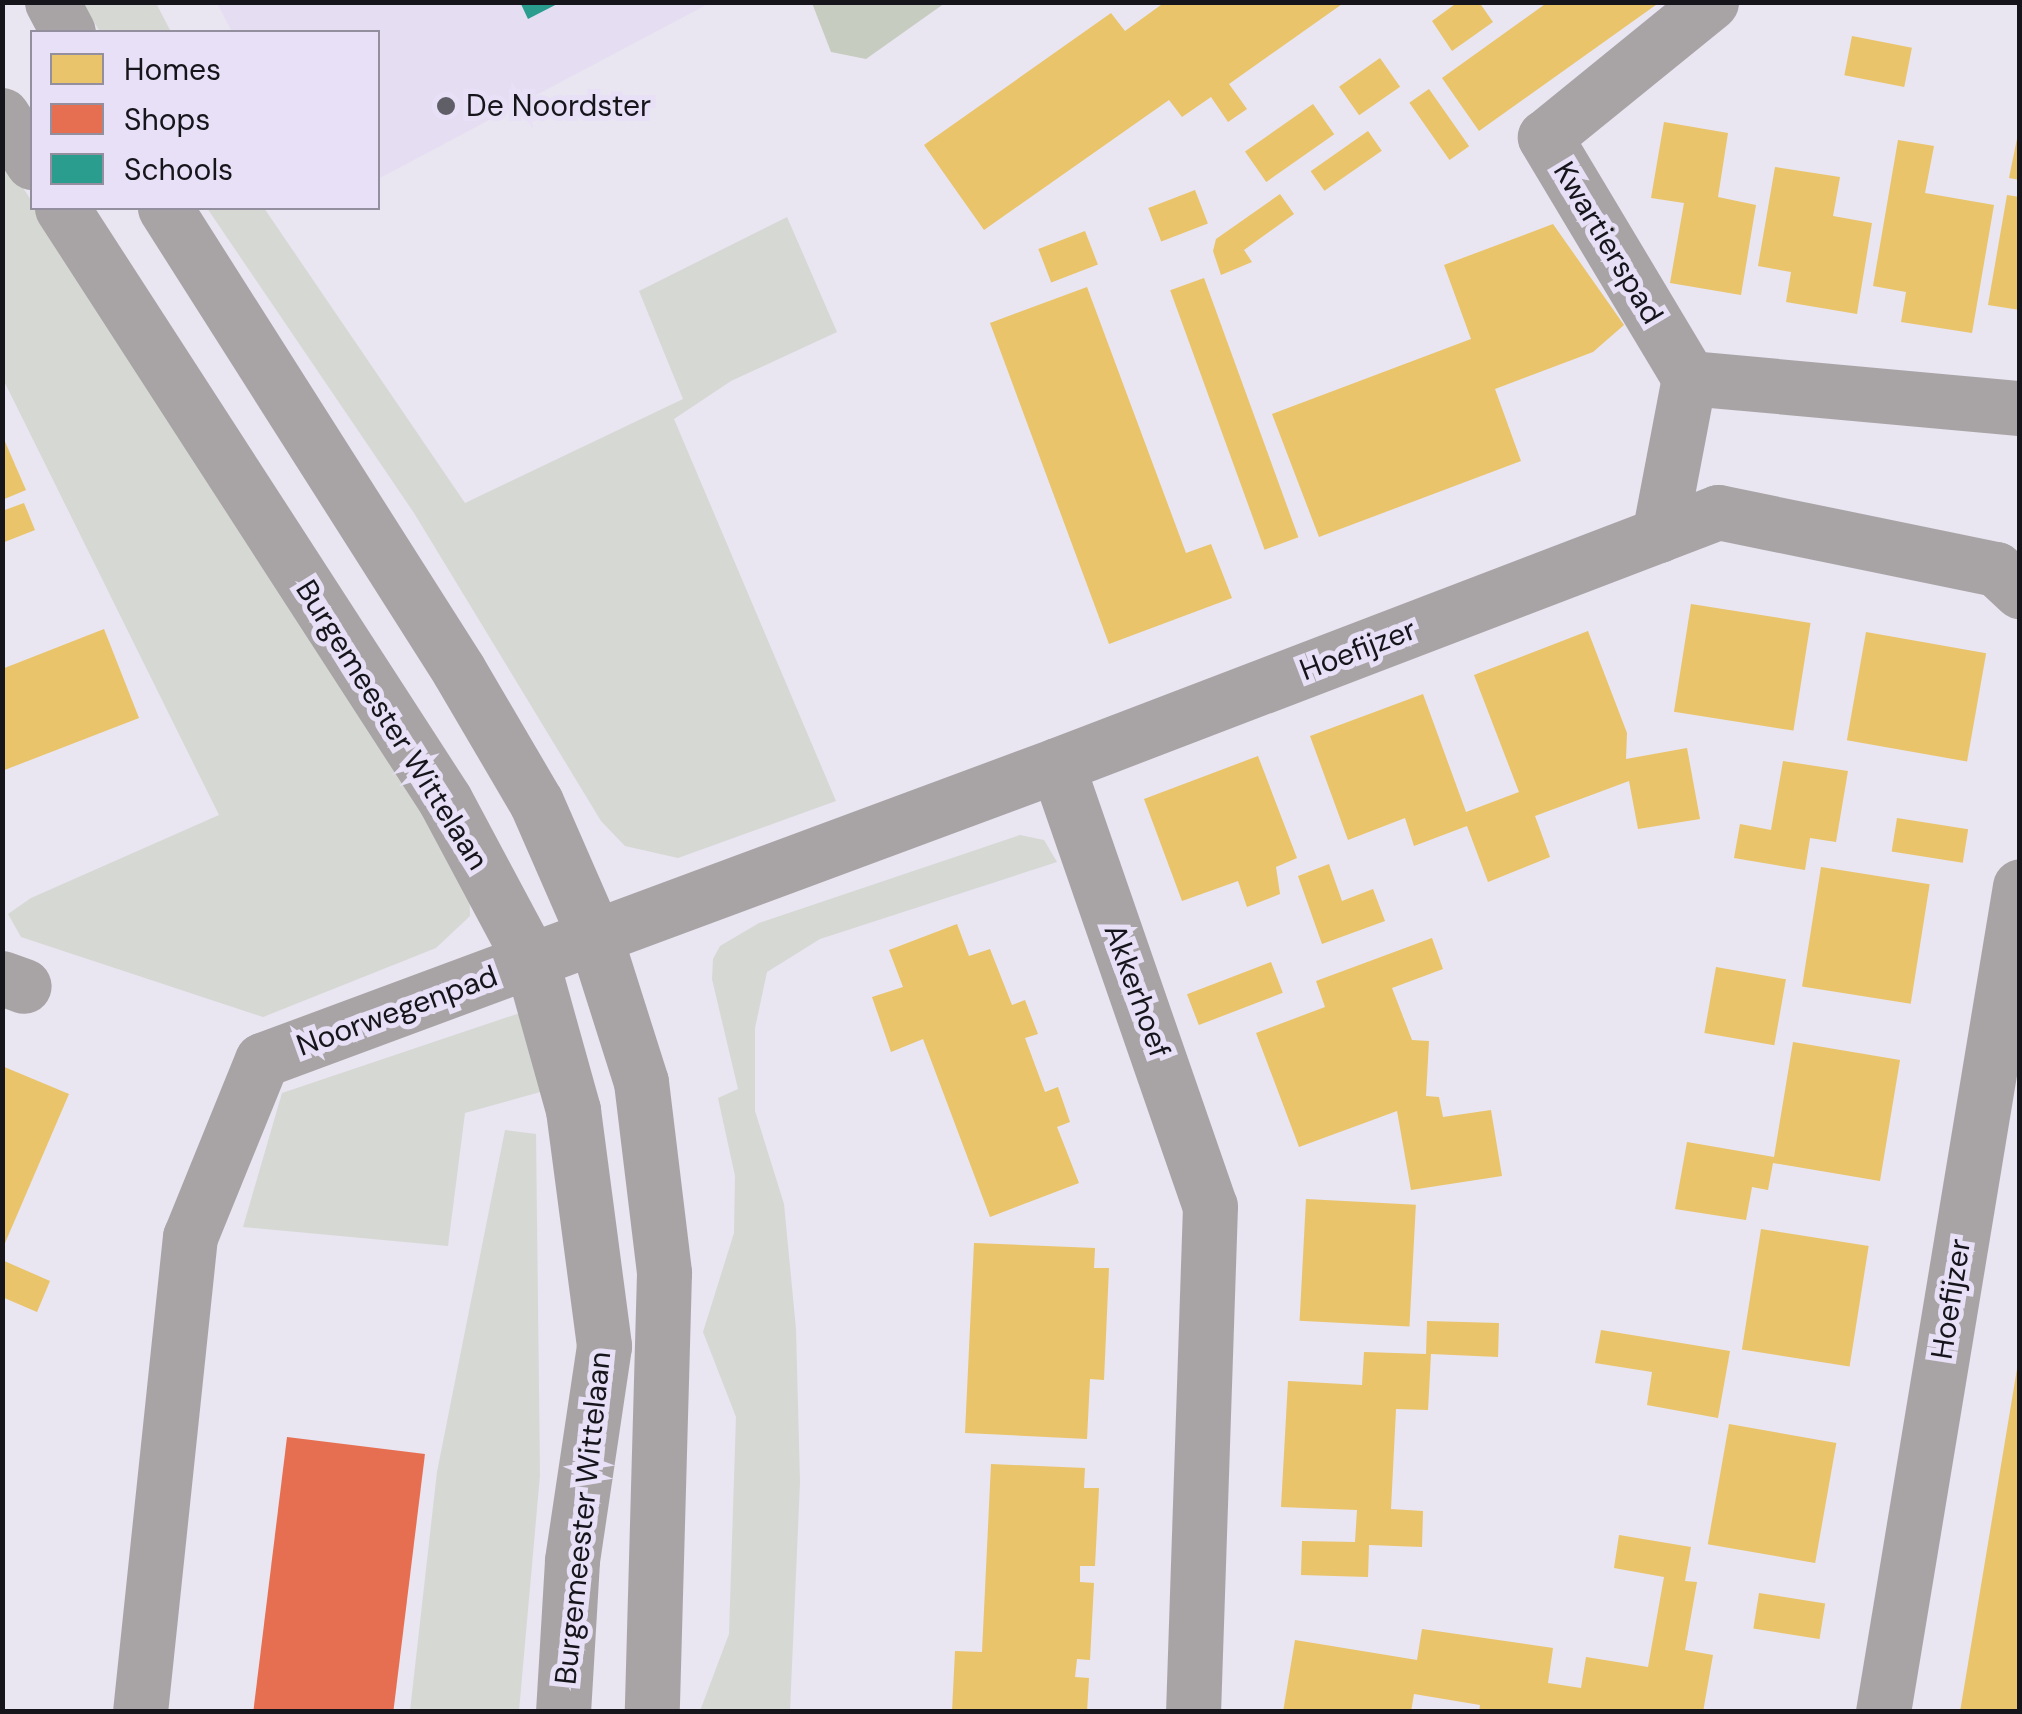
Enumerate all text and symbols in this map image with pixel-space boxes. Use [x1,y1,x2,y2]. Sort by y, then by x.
legend [30,30,380,210]
text: Homes [124,50,221,89]
place label: De Noordster [466,88,651,124]
marker: De Noordster [435,95,457,117]
text: Shops [124,100,210,139]
text: Schools [124,150,233,189]
street label: Kwartierspad [1546,156,1670,330]
street label: Burgemeester Wittelaan [288,573,496,877]
street label: Hoefijzer [1295,611,1421,689]
street label: Akkerhoef [1096,919,1178,1063]
street label: Noorwegenpad [292,958,502,1064]
street label: Hoefijzer [1924,1236,1978,1362]
street label: Burgemeester Wittelaan [548,1350,618,1686]

